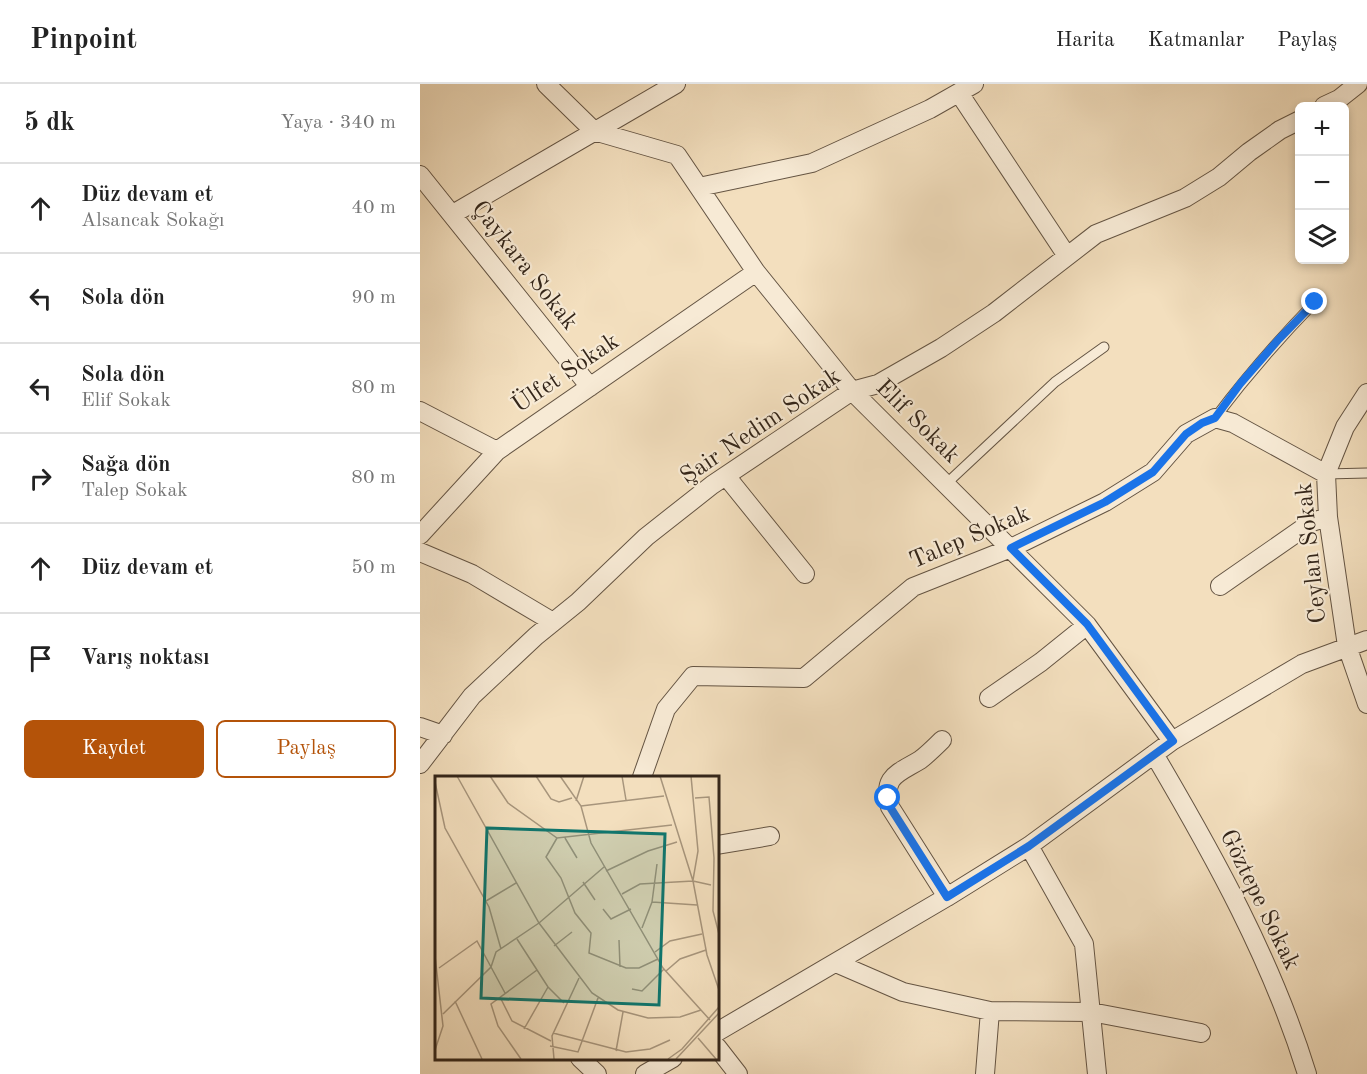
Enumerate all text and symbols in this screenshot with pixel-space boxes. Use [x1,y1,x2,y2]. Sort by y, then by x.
text: Pinpoint [30,27,137,55]
text: Harita [1056,30,1115,51]
text: Katmanlar [1148,30,1244,51]
text: Paylaş [1277,30,1337,51]
map controls [1295,102,1349,264]
button: + [1295,102,1349,156]
text: 5 dk [24,110,75,136]
text: Yaya · 340 m [280,113,396,133]
button: − [1295,156,1349,210]
text: Düz devam et [81,184,213,206]
icon: ahead [24,192,57,225]
street label: Çaykara Sokak [466,197,582,335]
text: 40 m [351,198,396,218]
button: layers [1295,210,1349,264]
text: Alsancak Sokağı [81,211,224,231]
icon: left [24,282,57,315]
text: Sola dön [81,287,165,309]
text: 90 m [351,288,396,308]
route end [1301,288,1327,314]
street label: Ülfet Sokak [506,326,624,418]
text: Sola dön [81,364,165,386]
street label: Şair Nedim Sokak [676,365,846,489]
icon: left [24,372,57,405]
street label: Elif Sokak [870,375,964,469]
text: 80 m [351,378,396,398]
text: Elif Sokak [81,391,171,411]
text: Sağa dön [81,454,171,476]
icon: right [24,462,57,495]
text: 80 m [351,468,396,488]
text: Talep Sokak [81,481,188,501]
street label: Ceylan Sokak [1293,481,1331,625]
street label: Talep Sokak [906,502,1034,574]
icon: ahead [24,552,57,585]
text: Düz devam et [81,557,213,579]
text: 50 m [351,558,396,578]
icon: arrive [24,642,57,675]
text: Varış noktası [81,647,210,669]
button: Kaydet [24,720,204,778]
button: Paylaş [216,720,396,778]
inset map [435,776,718,1059]
route start [874,784,900,810]
street label: Göztepe Sokak [1215,826,1303,974]

